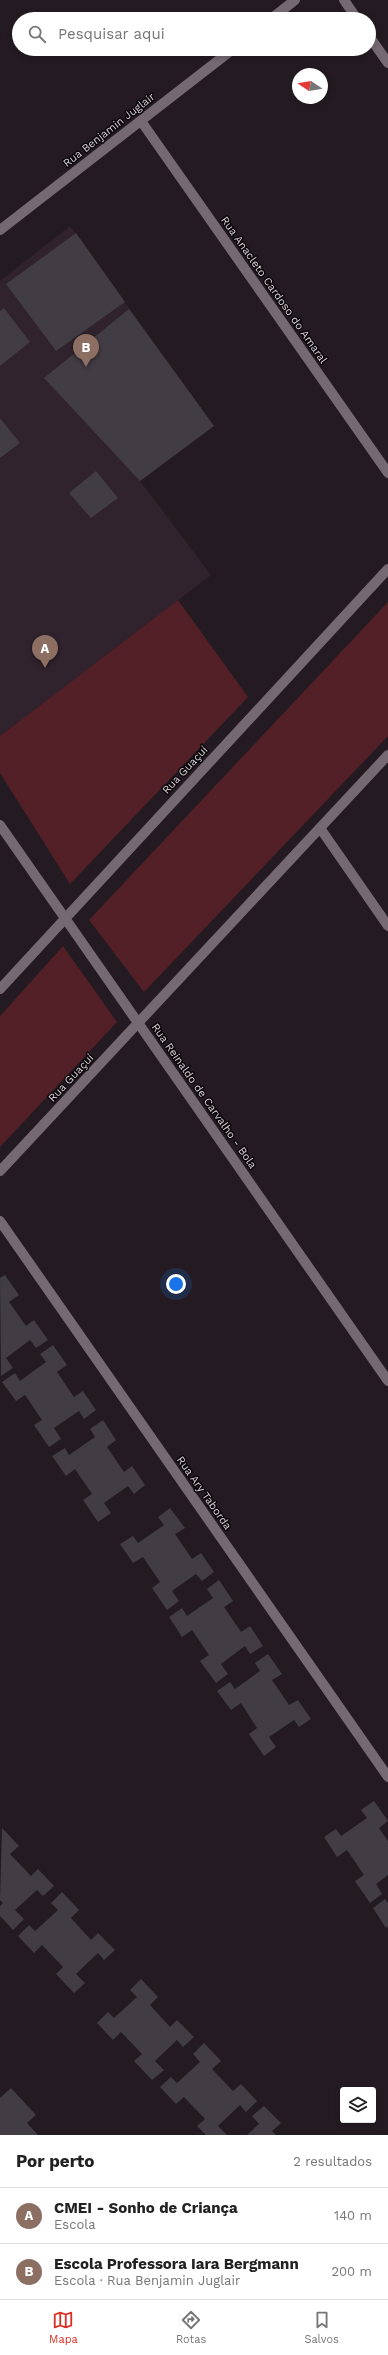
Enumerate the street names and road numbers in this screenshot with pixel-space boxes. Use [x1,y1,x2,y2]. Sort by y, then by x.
street label: Rua Benjamin Juglair [61,90,158,170]
street label: Rua Anacleto Cardoso do Amaral [218,214,330,367]
street label: Rua Guaçuí [160,743,210,797]
street label: Rua Reinaldo de Carvalho - Bola [149,1021,259,1171]
street label: Rua Guaçuí [46,1051,96,1105]
street label: Rua Ary Taborda [174,1454,234,1532]

